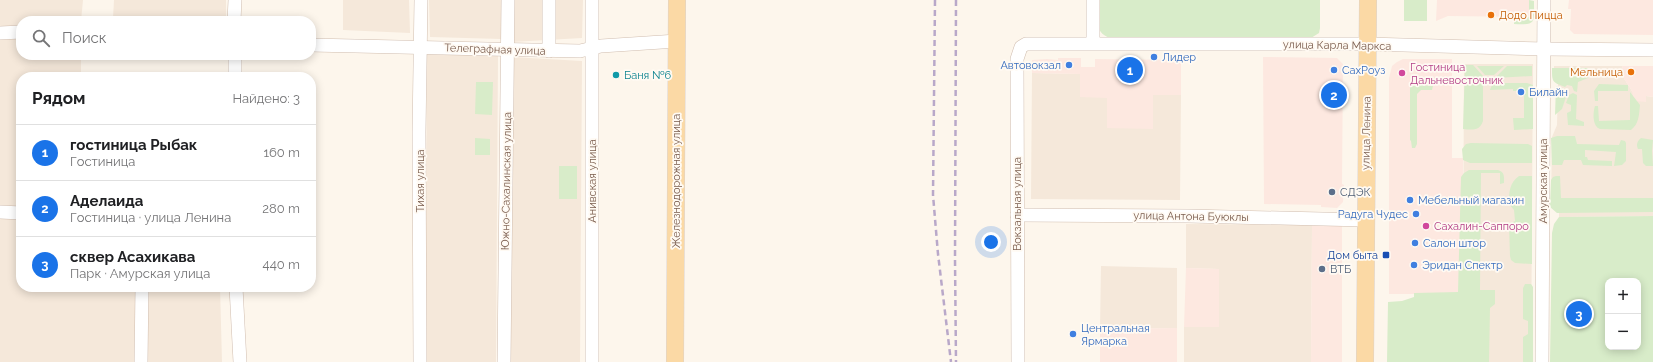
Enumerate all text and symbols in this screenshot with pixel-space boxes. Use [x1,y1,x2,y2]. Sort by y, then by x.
place label: Додо Пицца [1499,9,1563,22]
marker: Додо Пицца [1486,10,1496,20]
search box [16,16,316,60]
icon: search [30,27,52,49]
text: Поиск [62,29,107,47]
street label: улица Карла Маркса [1283,38,1391,53]
street label: Телеграфная улица [444,41,546,58]
place label: Лидер [1162,51,1196,64]
marker: Лидер [1149,52,1159,62]
pin: 1 [1117,55,1143,85]
place label: Автовокзал [1000,59,1061,72]
marker: Автовокзал [1064,60,1074,70]
place label: Гостиница Дальневосточник [1410,61,1504,87]
place label: СахРоуз [1342,64,1385,77]
marker: СахРоуз [1329,65,1339,75]
place label: Мельница [1570,66,1623,79]
marker: Мельница [1626,67,1636,77]
marker: Гостиница Дальневосточник [1397,68,1407,78]
place label: Баня №6 [624,69,672,82]
marker: Баня №6 [611,70,621,80]
pin: 2 [1321,80,1347,110]
place label: Билайн [1529,86,1568,99]
marker: Билайн [1516,87,1526,97]
text: Рядом [32,88,85,108]
text: Найдено: 3 [232,91,300,106]
street label: улица Ленина [1359,96,1374,170]
street label: Южно-Сахалинская улица [499,112,514,250]
street label: Железнодорожная улица [670,114,683,248]
text: гостиница Рыбак [70,136,197,154]
street label: Анивская улица [586,139,599,223]
street label: Амурская улица [1537,139,1550,223]
text: 1 [42,145,48,160]
text: 160 m [263,145,300,160]
street label: Тихая улица [414,149,427,213]
text: Гостиница [70,154,135,169]
street label: Вокзальная улица [1011,157,1024,251]
place label: СДЭК [1340,186,1371,199]
marker: СДЭК [1327,187,1337,197]
text: Аделаида [70,192,143,210]
place label: Мебельный магазин [1418,194,1524,207]
marker: Мебельный магазин [1405,195,1415,205]
text: 2 [41,201,49,216]
text: 280 m [262,201,300,216]
place label: Радуга Чудес [1338,208,1408,221]
street label: улица Антона Буюклы [1133,209,1249,224]
marker: Радуга Чудес [1411,209,1421,219]
text: Гостиница · улица Ленина [70,210,231,225]
place label: Сахалин-Саппоро [1434,220,1529,233]
marker: Сахалин-Саппоро [1421,221,1431,231]
your location [981,232,1001,252]
place label: Салон штор [1423,237,1486,250]
marker: Салон штор [1410,238,1420,248]
text: сквер Асахикава [70,248,195,266]
place label: Дом быта [1327,249,1378,262]
marker: Дом быта [1381,250,1391,260]
text: 3 [41,257,49,272]
text: 440 m [263,257,300,272]
place label: Эридан Спектр [1422,259,1503,272]
marker: Эридан Спектр [1409,260,1419,270]
place label: ВТБ [1330,263,1351,276]
marker: ВТБ [1317,264,1327,274]
text: Парк · Амурская улица [70,266,210,281]
map controls [1605,278,1641,350]
button: + [1605,278,1641,314]
pin: 3 [1566,299,1592,329]
button: − [1605,314,1641,350]
place label: Центральная Ярмарка [1081,322,1150,348]
marker: Центральная Ярмарка [1068,329,1078,339]

